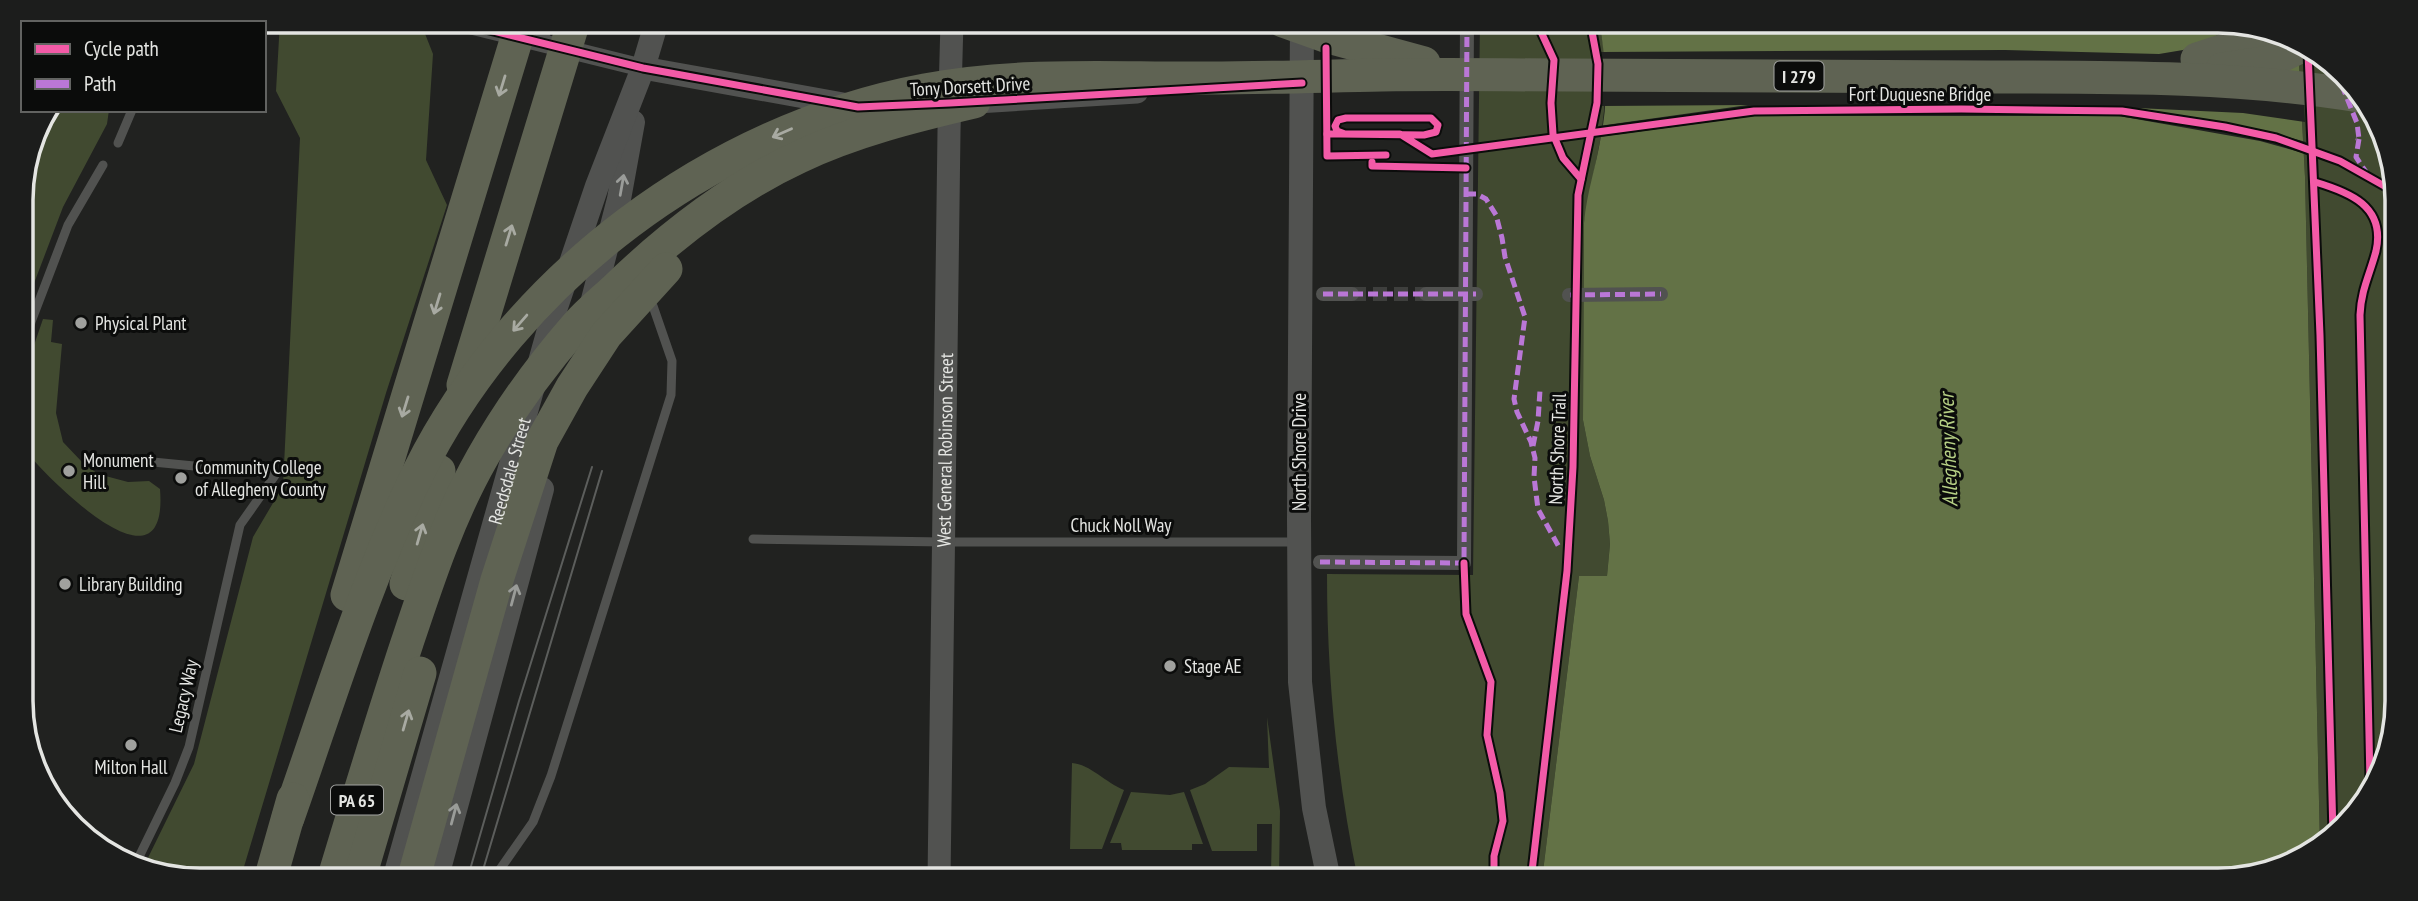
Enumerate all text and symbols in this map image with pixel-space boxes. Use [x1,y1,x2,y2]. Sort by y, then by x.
legend [21,21,266,112]
text: Cycle path [84,35,159,62]
road number: I 279 [1774,62,1824,90]
text: Path [84,70,116,97]
street label: Tony Dorsett Drive [909,71,1031,101]
one-way arrow [495,75,508,97]
street label: Fort Duquesne Bridge [1849,82,1991,106]
one-way arrow [771,127,793,140]
one-way arrow [616,174,629,197]
one-way arrow [503,225,516,247]
one-way arrow [429,293,442,315]
place label: Physical Plant [95,311,187,335]
one-way arrow [512,314,528,332]
marker: Physical Plant [73,315,89,331]
street label: West General Robinson Street [931,352,958,547]
water label: Allegheny River [1932,390,1963,507]
street label: North Shore Trail [1543,392,1571,505]
street label: North Shore Drive [1287,393,1311,511]
one-way arrow [397,396,410,418]
street label: Reedsdale Street [483,414,536,527]
place label: Monument Hill [83,448,154,494]
place label: Community College of Allegheny County [195,455,326,501]
marker: Monument Hill [61,463,77,479]
marker: Community College of Allegheny County [173,470,189,486]
street label: Chuck Noll Way [1071,513,1172,537]
one-way arrow [415,523,428,545]
place label: Library Building [79,572,183,596]
marker: Library Building [57,576,73,592]
one-way arrow [508,584,521,606]
place label: Stage AE [1184,654,1242,678]
street label: Legacy Way [163,656,203,735]
marker: Stage AE [1162,658,1178,674]
one-way arrow [401,710,414,732]
marker: Milton Hall [123,737,139,753]
place label: Milton Hall [95,755,168,779]
road number: PA 65 [331,786,383,814]
one-way arrow [448,803,461,826]

